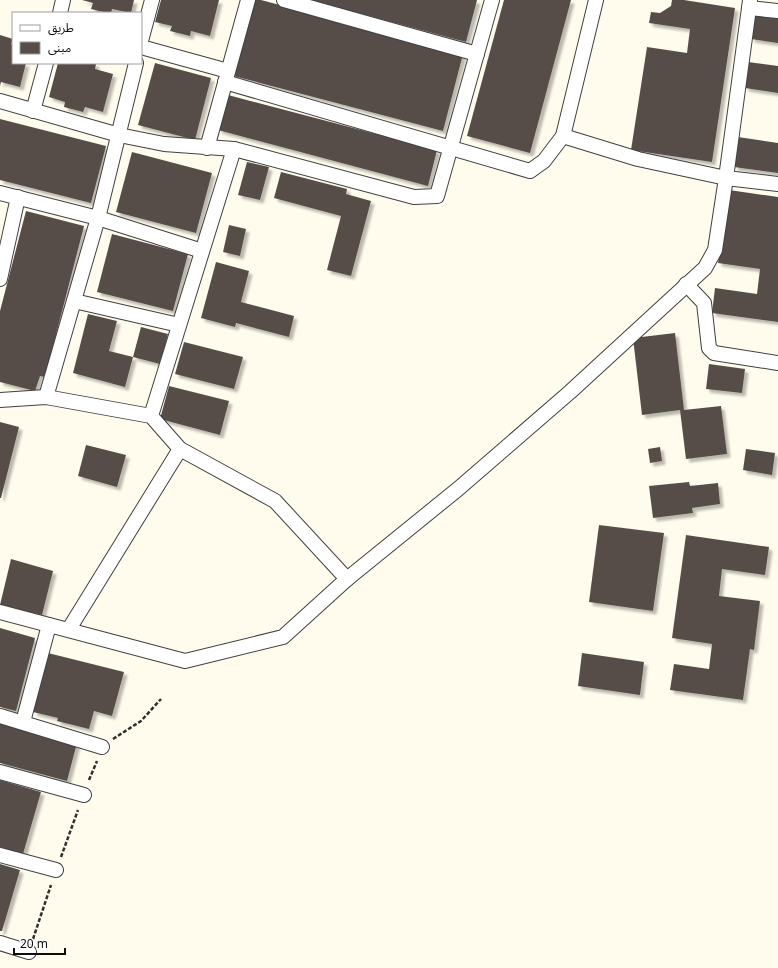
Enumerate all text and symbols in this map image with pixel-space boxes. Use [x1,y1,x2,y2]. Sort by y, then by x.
legend [12,12,142,64]
text: طريق [48,16,74,41]
text: مبنى [48,36,71,61]
scale bar [14,930,65,956]
text: 20 m [20,932,48,957]

